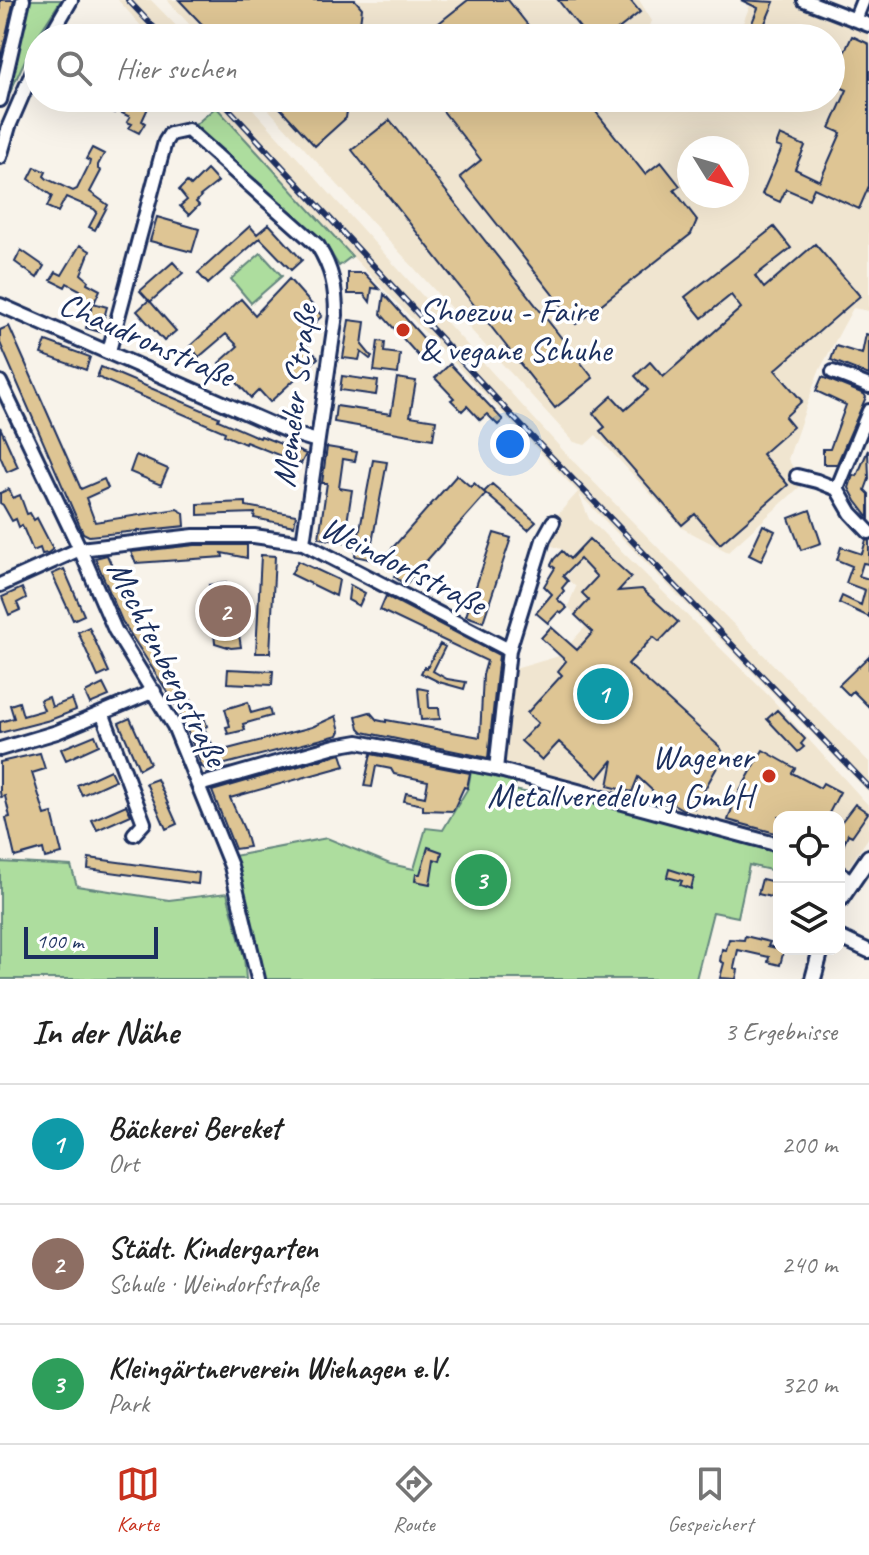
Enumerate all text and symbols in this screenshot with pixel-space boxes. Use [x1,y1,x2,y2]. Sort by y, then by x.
search box [24,24,845,112]
icon: search [52,46,96,90]
text: Hier suchen [116,49,236,87]
north arrow [677,136,749,208]
street label: Chaudronstraße [53,281,244,398]
place label: Shoezuu - Faire & vegane Schuhe [419,289,613,371]
street label: Memeler Straße [262,300,327,489]
marker: Shoezuu - Faire & vegane Schuhe [394,321,412,339]
your location [490,424,530,464]
street label: Weindorfstraße [314,505,496,626]
street label: Mechtenbergstraße [98,553,240,776]
pin: 2 [199,581,251,641]
pin: 1 [577,664,629,724]
place label: Wagener Metallveredelung GmbH [487,735,758,817]
marker: Wagener Metallveredelung GmbH [760,767,778,785]
map controls [773,811,845,955]
button: locate [773,811,845,883]
pin: 3 [455,850,507,910]
button: layers [773,883,845,955]
scale bar [24,923,158,959]
text: 100 m [36,927,83,955]
text: In der Nähe [32,1010,178,1053]
text: 3 Ergebnisse [724,1015,837,1048]
text: Bäckerei Bereket [108,1109,281,1147]
text: 1 [52,1128,64,1161]
text: 200 m [781,1128,837,1161]
text: Ort [108,1147,139,1180]
text: Städt. Kindergarten [108,1229,318,1267]
text: 2 [52,1248,64,1281]
text: 240 m [781,1248,837,1281]
text: Schule · Weindorfstraße [108,1267,318,1300]
text: Kleingärtnerverein Wiehagen e.V. [108,1349,449,1387]
text: 3 [52,1368,64,1401]
text: 320 m [781,1368,837,1401]
text: Park [108,1387,149,1420]
tab: Karte [116,1462,160,1538]
tab: Route [392,1462,436,1538]
tab: Gespeichert [667,1462,753,1538]

